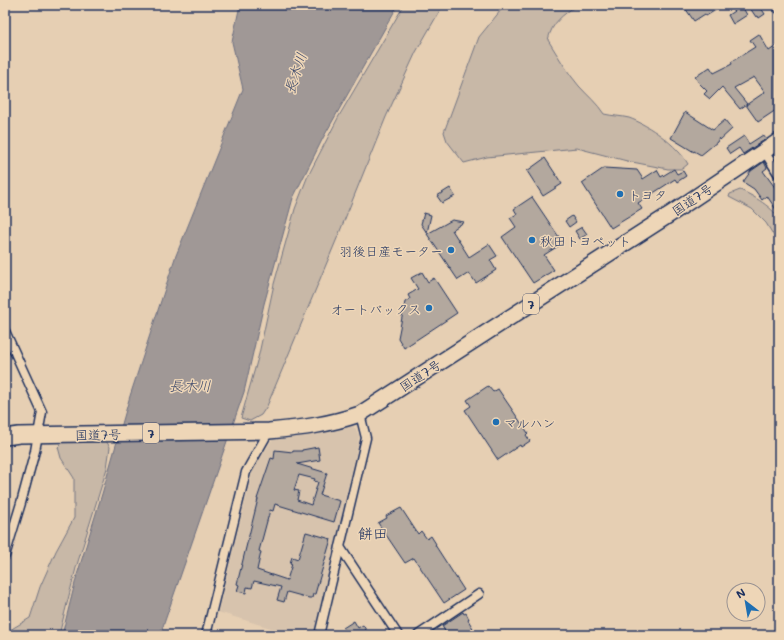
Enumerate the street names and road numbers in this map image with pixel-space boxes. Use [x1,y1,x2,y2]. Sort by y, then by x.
street label: 国道7号 [668,179,716,219]
road number: 7 [523,294,539,314]
street label: 国道7号 [396,355,444,395]
road number: 7 [143,423,159,443]
street label: 国道7号 [75,425,121,443]

